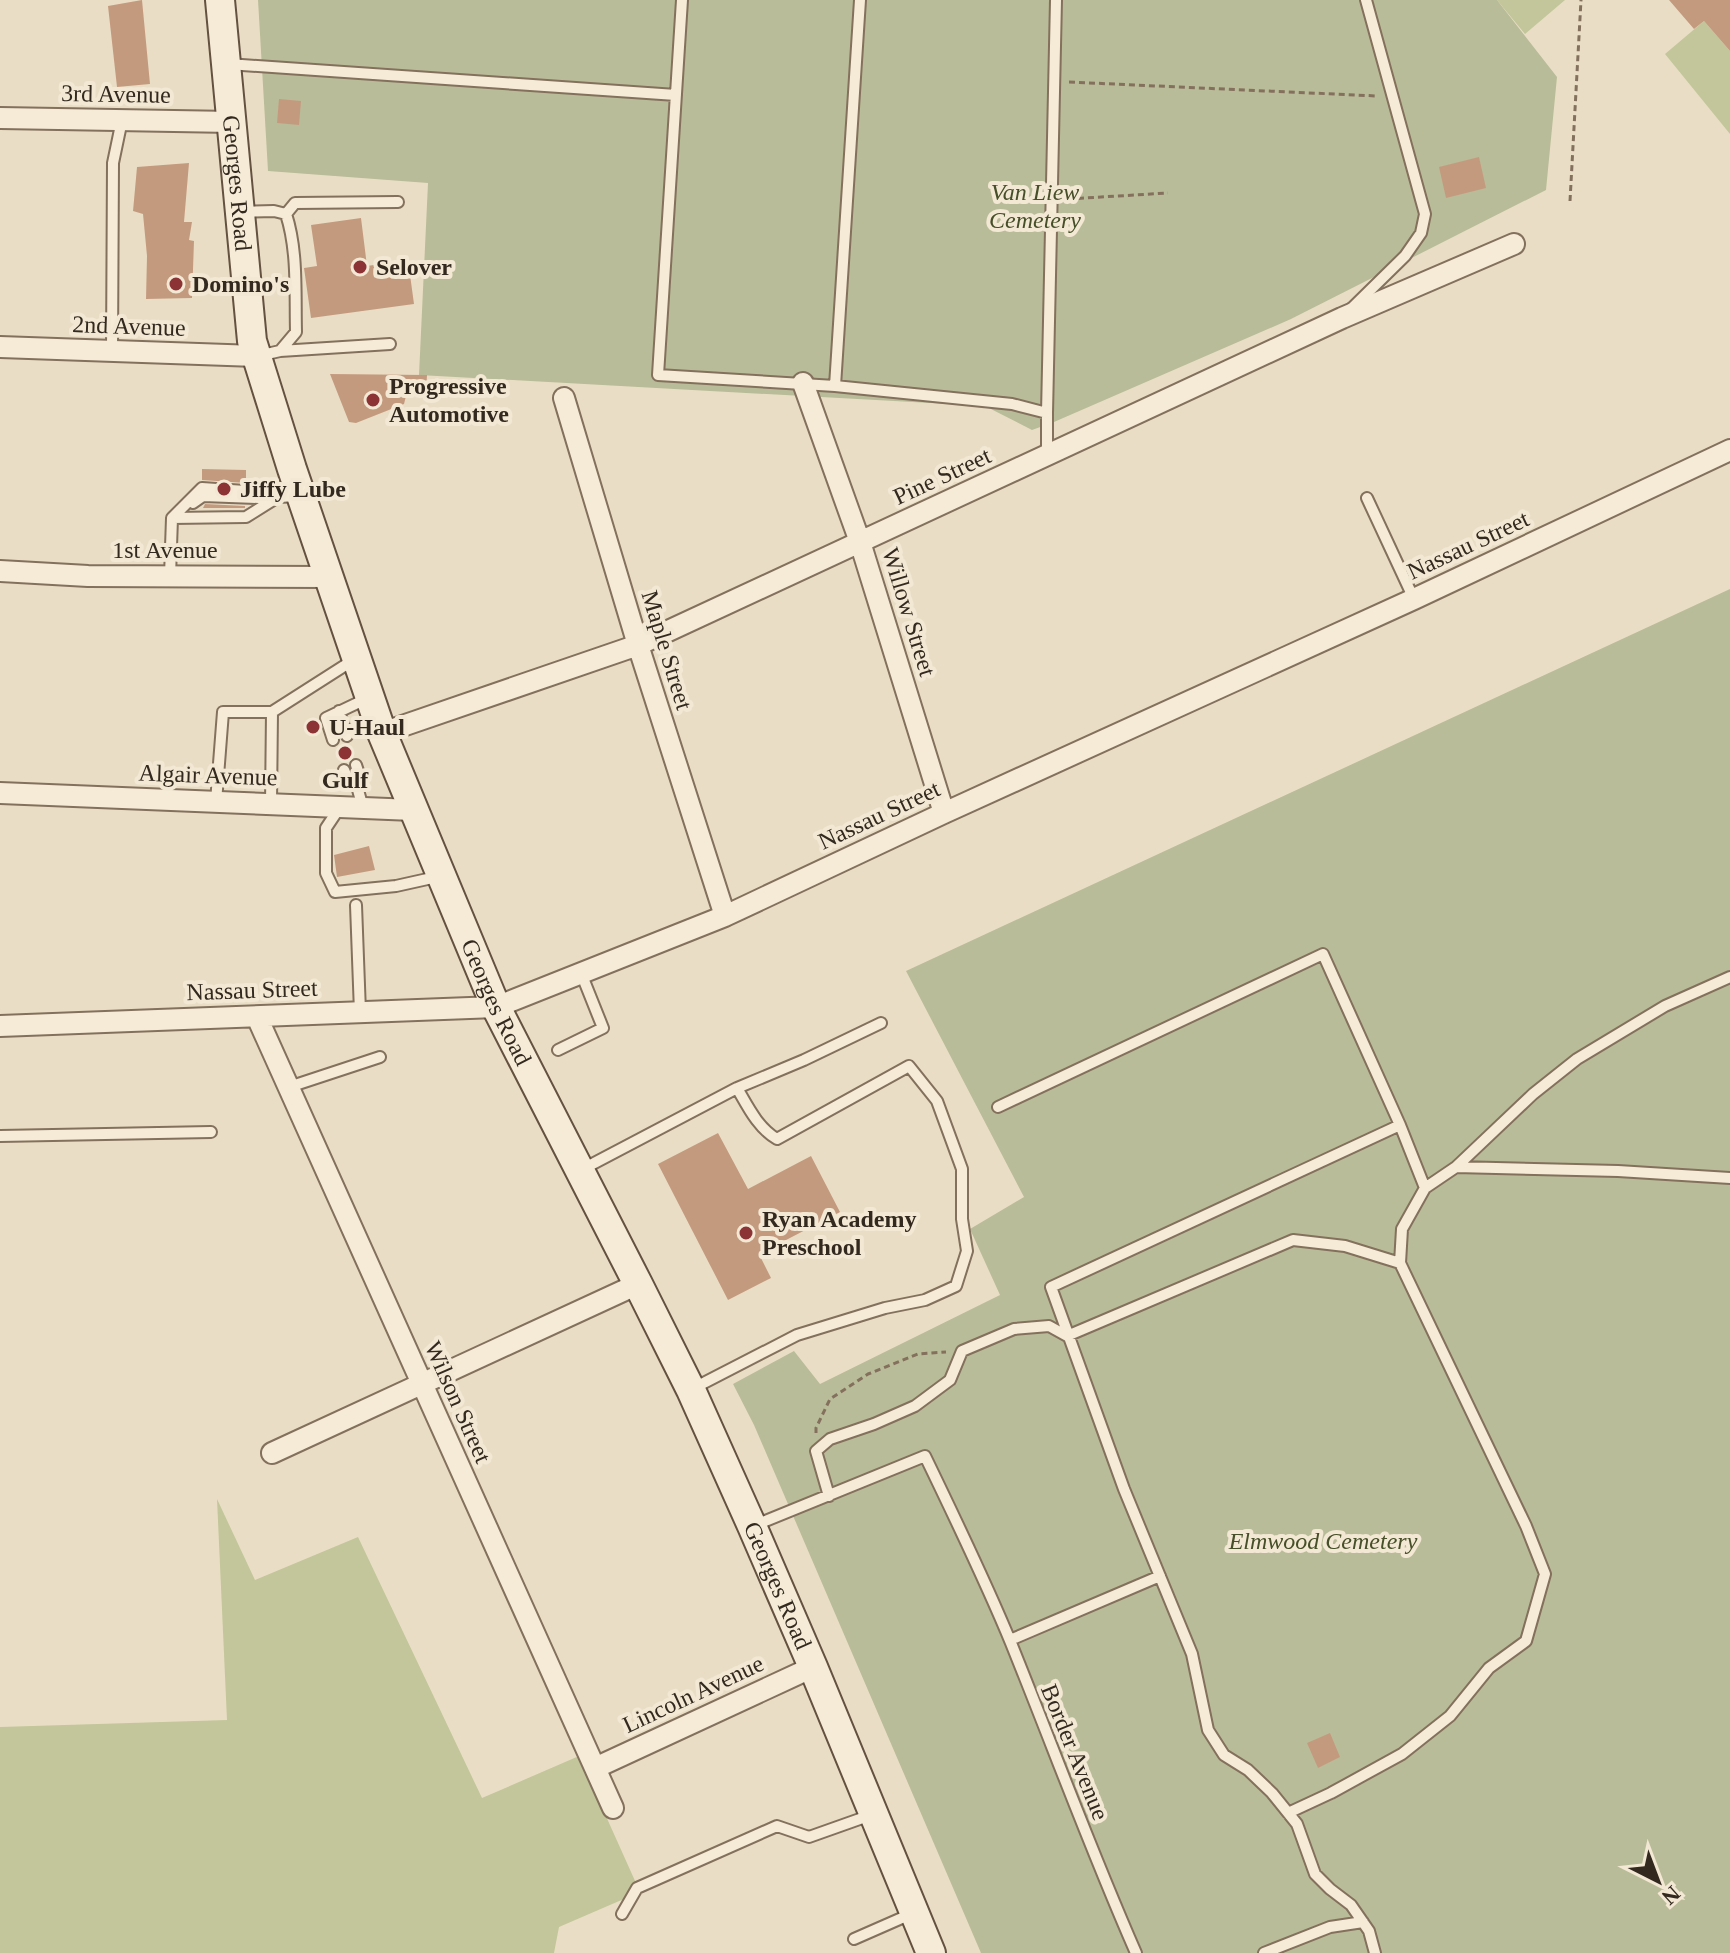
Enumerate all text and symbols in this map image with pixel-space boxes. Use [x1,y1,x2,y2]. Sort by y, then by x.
street label: 3rd Avenue [61,80,171,108]
street label: Georges Road [218,114,256,252]
park label: Van Liew Cemetery [989,179,1081,233]
place label: Selover [376,254,452,280]
marker: Selover [351,258,369,276]
place label: Domino's [192,271,289,297]
marker: Domino's [167,275,185,293]
street label: 2nd Avenue [72,311,186,341]
place label: Progressive Automotive [389,373,509,427]
marker: Progressive Automotive [364,391,382,409]
street label: Pine Street [889,442,995,510]
place label: Jiffy Lube [240,476,346,502]
marker: Jiffy Lube [215,480,233,498]
street label: Nassau Street [1403,505,1533,585]
street label: 1st Avenue [112,537,218,563]
street label: Willow Street [877,545,941,680]
street label: Maple Street [637,587,698,713]
place label: U-Haul [329,714,405,740]
marker: U-Haul [304,718,322,736]
marker: Gulf [336,744,354,762]
street label: Algair Avenue [138,760,278,790]
place label: Gulf [322,767,369,793]
street label: Nassau Street [814,775,944,855]
street label: Georges Road [456,935,537,1070]
street label: Nassau Street [186,975,318,1005]
place label: Ryan Academy Preschool [762,1206,917,1260]
marker: Ryan Academy Preschool [737,1224,755,1242]
street label: Wilson Street [420,1337,497,1467]
street label: Georges Road [739,1518,817,1653]
park label: Elmwood Cemetery [1228,1528,1418,1554]
street label: Lincoln Avenue [619,1650,767,1738]
street label: Border Avenue [1036,1680,1114,1824]
north arrow [1618,1841,1698,1921]
text: N [1657,1881,1685,1910]

